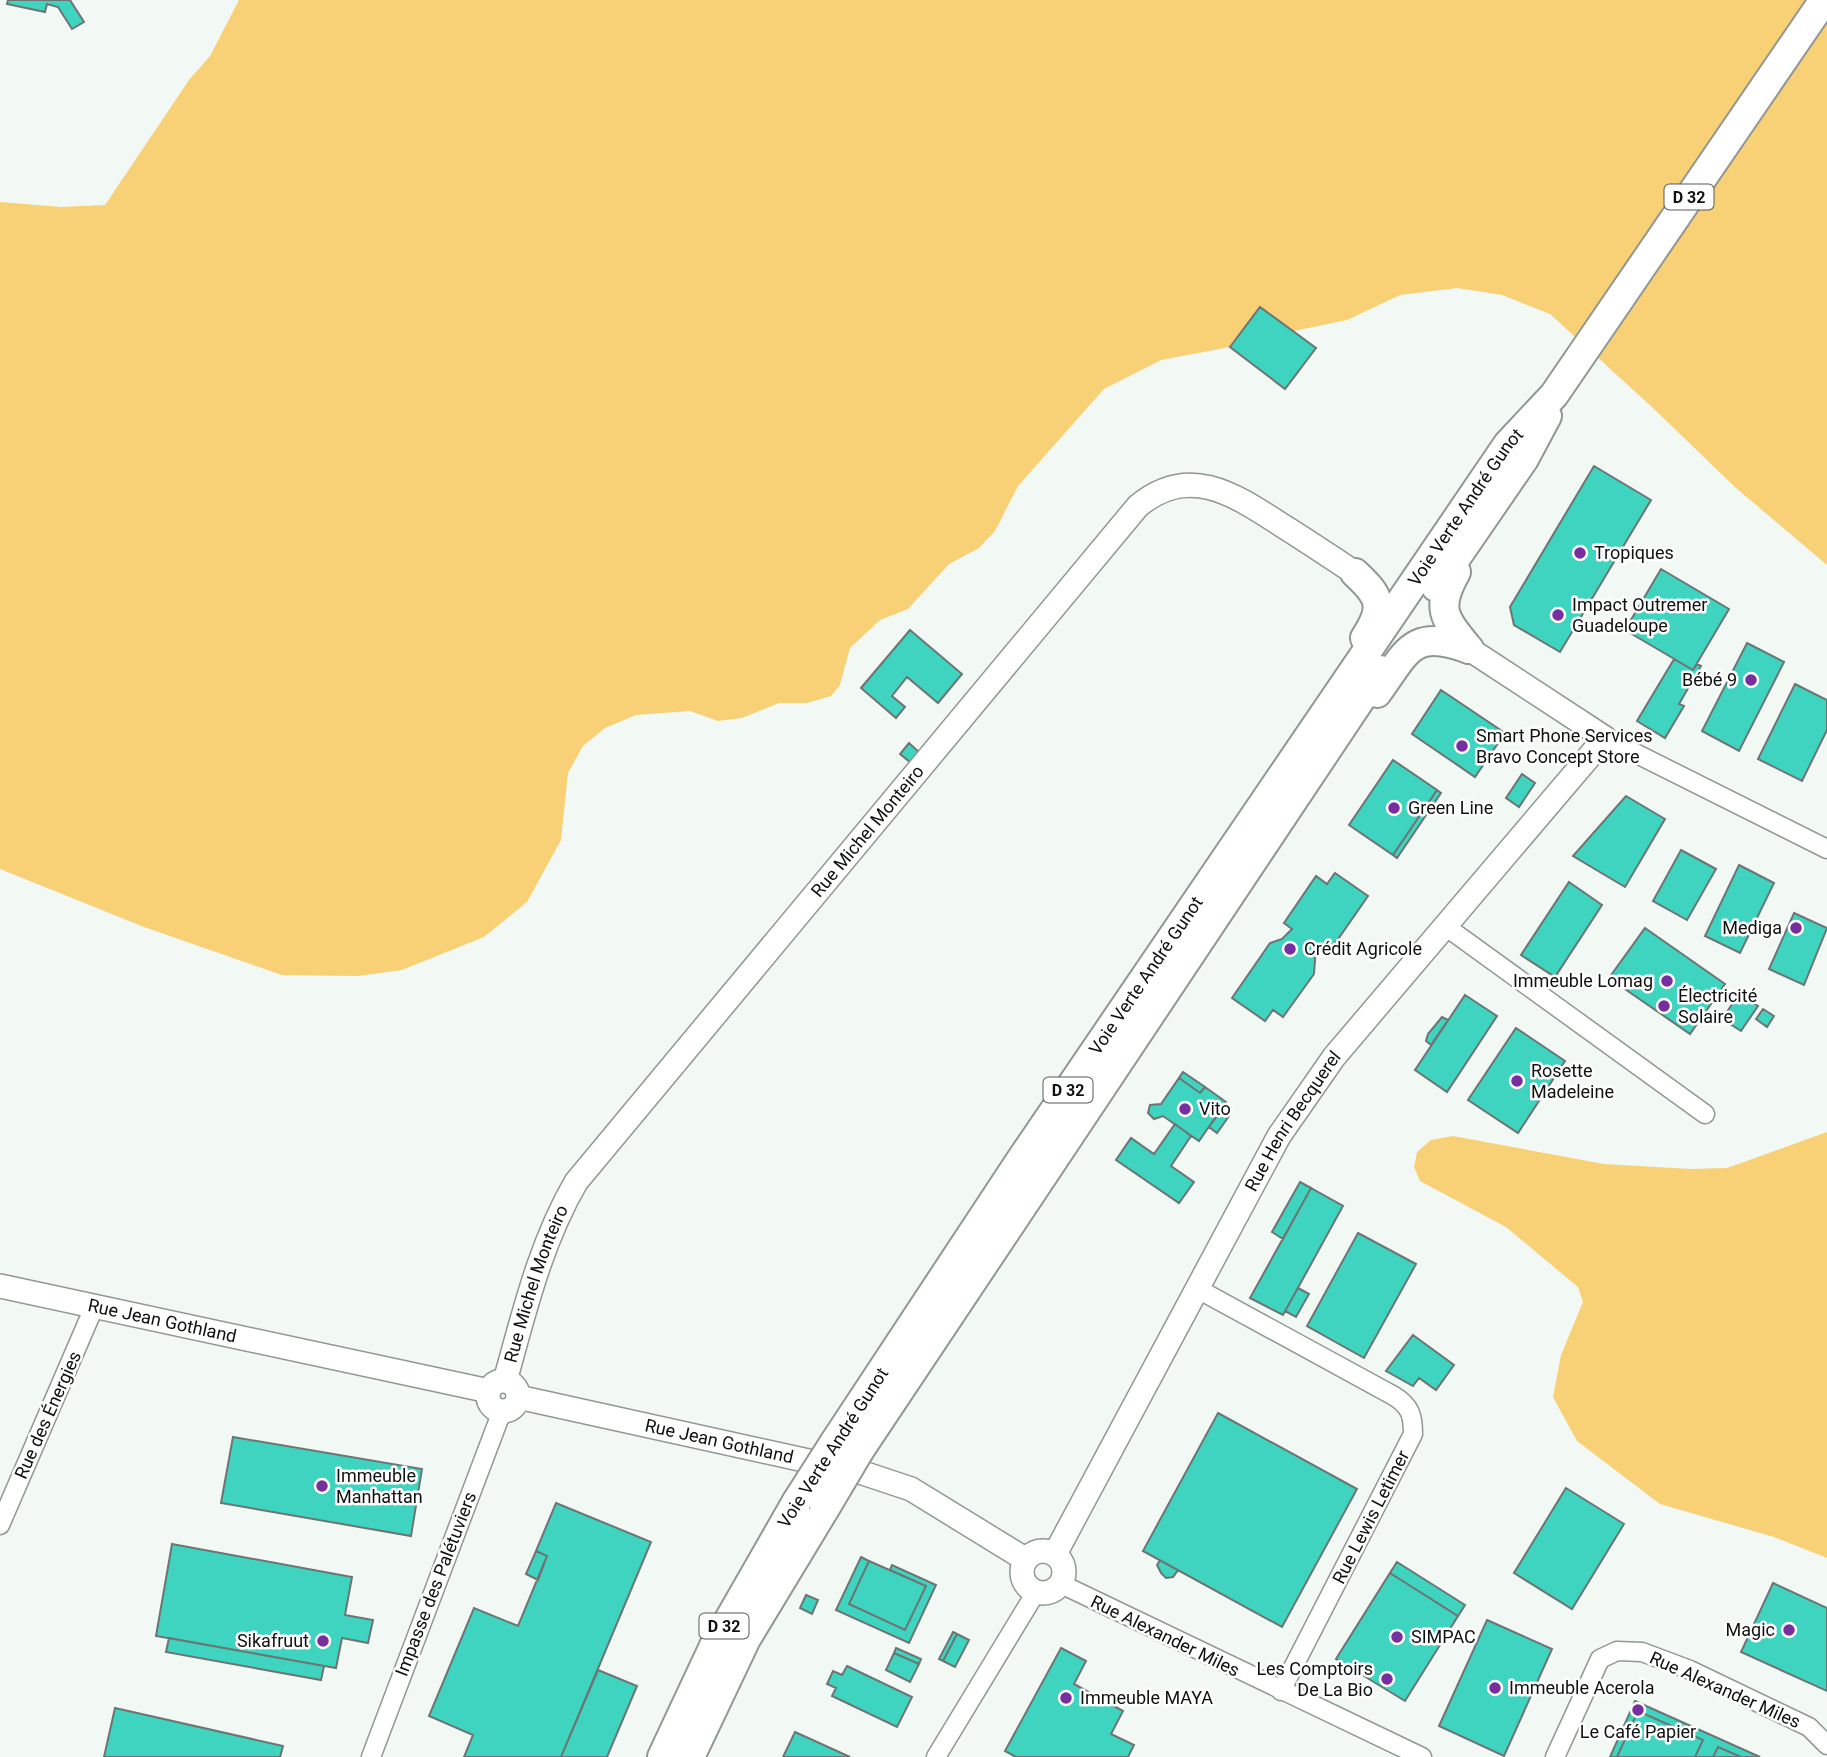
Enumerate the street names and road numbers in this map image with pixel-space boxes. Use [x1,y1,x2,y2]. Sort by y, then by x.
road number: D 32 [1664,184,1714,210]
street label: Voie Verte André Gunot [1403,424,1527,590]
street label: Rue Michel Monteiro [806,761,928,901]
street label: Voie Verte André Gunot [1084,892,1207,1059]
street label: Rue Henri Becquerel [1240,1046,1345,1195]
road number: D 32 [1044,1078,1092,1102]
street label: Rue Michel Monteiro [500,1202,572,1365]
street label: Rue Jean Gothland [86,1294,239,1347]
street label: Rue des Énergies [10,1348,85,1482]
street label: Voie Verte André Gunot [773,1364,892,1532]
street label: Rue Jean Gothland [643,1414,795,1467]
street label: Rue Lewis Letimer [1328,1447,1413,1587]
street label: Impasse des Palétuviers [391,1489,480,1679]
street label: Rue Alexander Miles [1087,1590,1243,1681]
road number: D 32 [700,1614,748,1638]
street label: Rue Alexander Miles [1647,1647,1804,1732]

